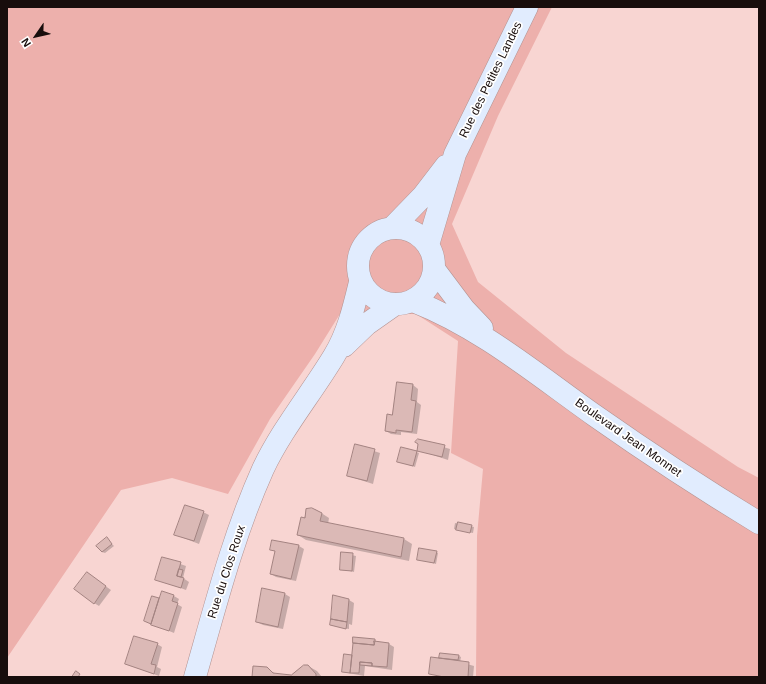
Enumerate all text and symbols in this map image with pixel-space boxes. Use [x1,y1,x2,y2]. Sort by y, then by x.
north arrow [16,16,56,56]
street label: Rue des Petites Landes [457,20,525,140]
text: N [19,36,33,49]
street label: Boulevard Jean Monnet [572,396,684,480]
street label: Rue du Clos Roux [205,523,249,621]

